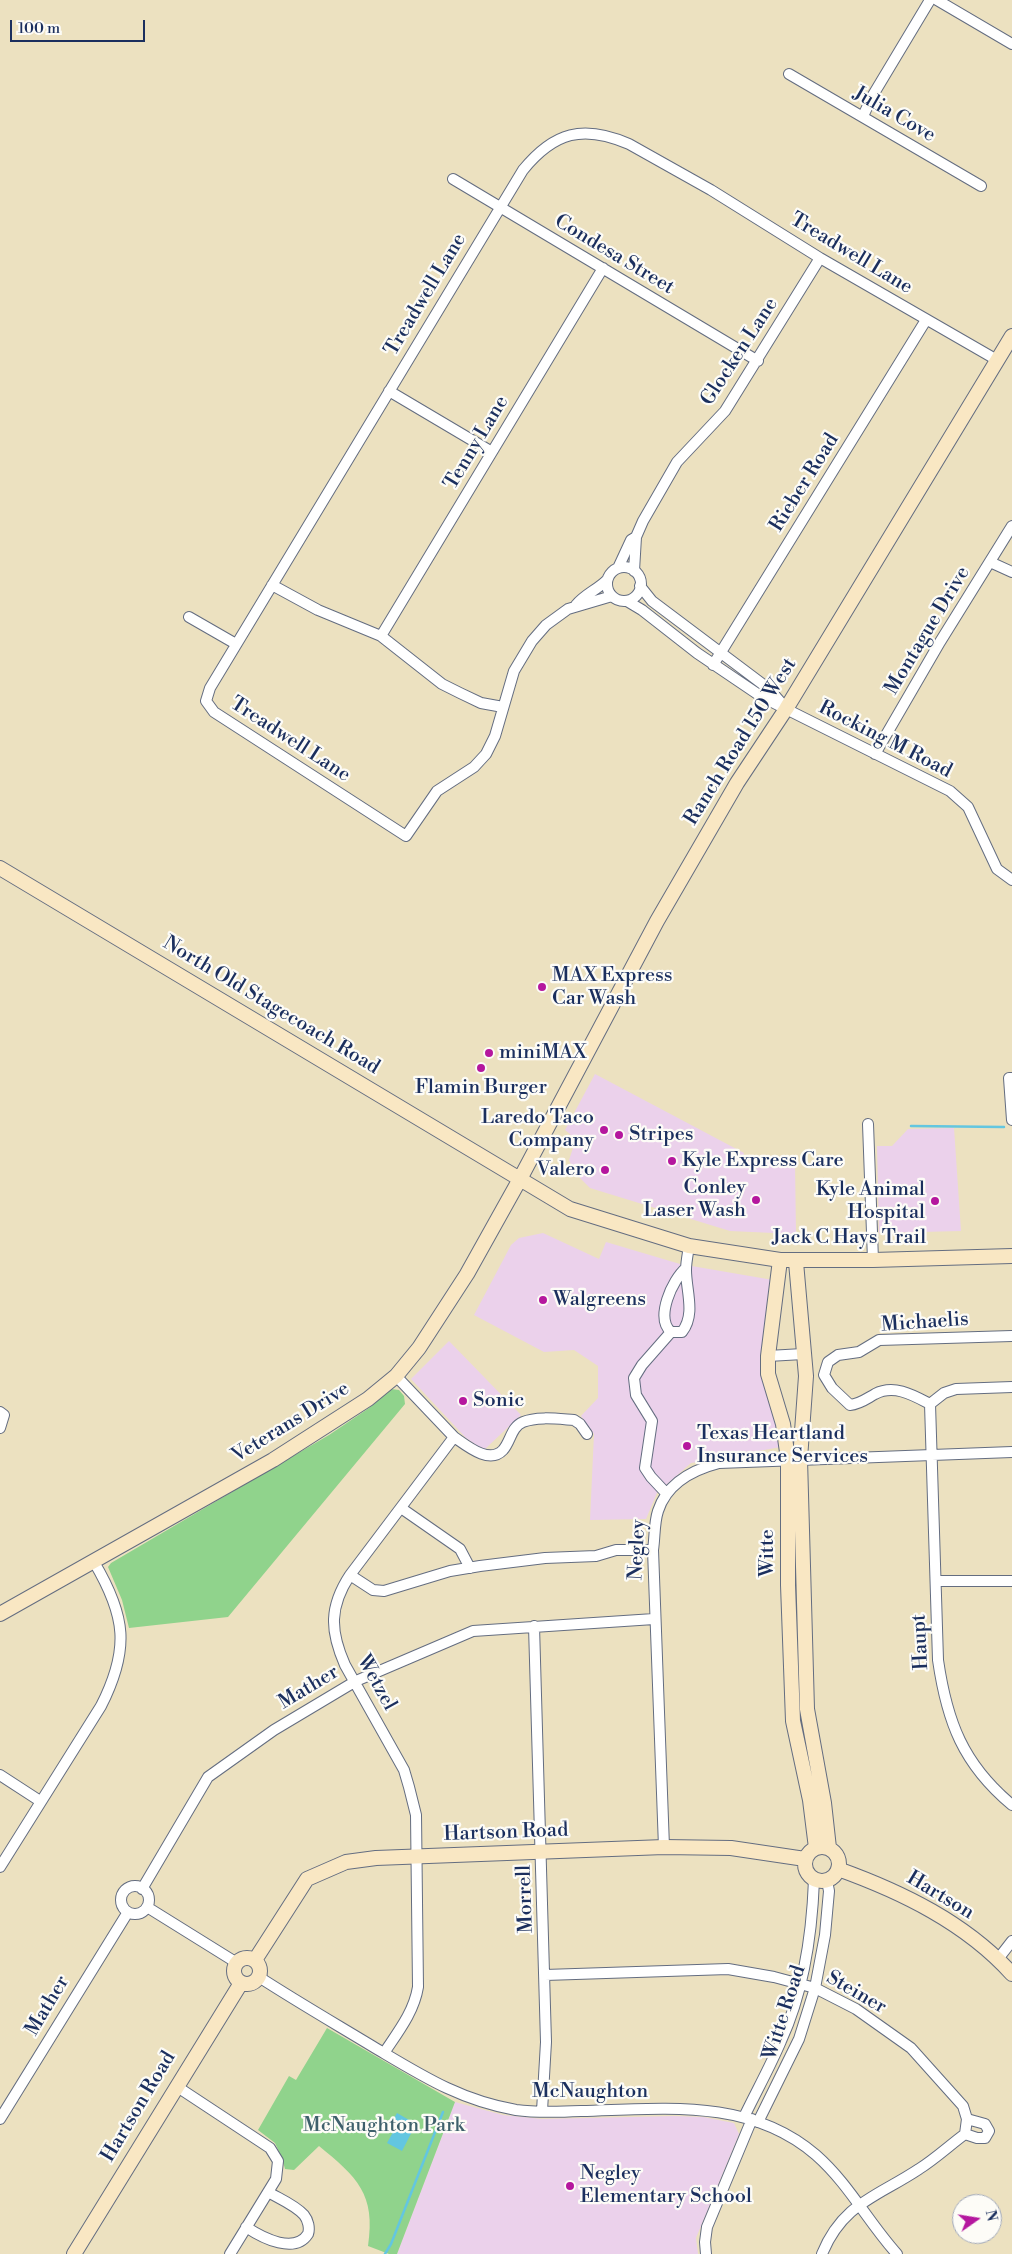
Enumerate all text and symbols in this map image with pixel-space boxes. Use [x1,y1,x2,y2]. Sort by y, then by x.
scale bar [12,10,148,42]
text: 100 m [18,19,60,38]
street label: Julia Cove [849,82,939,148]
street label: Treadwell Lane [785,208,917,300]
street label: Condesa Street [550,210,678,300]
street label: Treadwell Lane [380,229,472,361]
street label: Glocken Lane [696,294,784,410]
street label: Tenny Lane [440,392,514,494]
street label: Rieber Road [765,430,845,536]
street label: Montague Drive [880,563,976,699]
street label: Ranch Road 150 West [680,654,802,830]
street label: Treadwell Lane [225,692,355,788]
street label: Rocking M Road [814,696,956,784]
street label: North Old Stagecoach Road [158,932,384,1080]
place label: MAX Express Car Wash [552,964,673,1011]
marker: MAX Express Car Wash [536,981,548,993]
place label: miniMAX [499,1041,587,1065]
marker: miniMAX [483,1047,495,1059]
marker: Flamin Burger [475,1062,487,1074]
place label: Flamin Burger [415,1076,547,1100]
place label: Laredo Taco Company [481,1106,594,1153]
place label: Stripes [629,1123,694,1147]
marker: Laredo Taco Company [598,1124,610,1136]
marker: Stripes [613,1129,625,1141]
place label: Kyle Express Care [682,1149,844,1173]
marker: Kyle Express Care [666,1155,678,1167]
place label: Valero [537,1158,595,1182]
marker: Valero [599,1164,611,1176]
place label: Conley Laser Wash [643,1176,746,1223]
place label: Kyle Animal Hospital [816,1178,925,1225]
marker: Conley Laser Wash [750,1194,762,1206]
marker: Kyle Animal Hospital [929,1195,941,1207]
street label: Jack C Hays Trail [772,1226,926,1250]
place label: Walgreens [553,1288,646,1312]
marker: Walgreens [537,1294,549,1306]
street label: Michaelis [880,1308,970,1338]
street label: Veterans Drive [228,1377,354,1469]
place label: Sonic [473,1389,524,1413]
marker: Sonic [457,1395,469,1407]
place label: Texas Heartland Insurance Services [697,1422,868,1469]
marker: Texas Heartland Insurance Services [681,1440,693,1452]
street label: Negley [624,1519,652,1581]
street label: Witte [756,1529,780,1577]
street label: Haupt [908,1613,934,1671]
street label: Wetzel [351,1651,401,1715]
street label: Mather [275,1661,343,1715]
street label: Hartson Road [443,1819,569,1847]
street label: Morrell [513,1864,539,1934]
street label: Hartson [902,1867,978,1925]
street label: Witte Road [758,1963,812,2063]
street label: Steiner [822,1966,890,2020]
street label: Mather [21,1972,75,2040]
street label: Hartson Road [97,2047,181,2167]
street label: McNaughton [532,2080,648,2104]
park label: McNaughton Park [303,2114,465,2138]
place label: Negley Elementary School [580,2162,752,2209]
marker: Negley Elementary School [564,2180,576,2192]
north arrow [952,2194,1002,2244]
text: N [981,2208,1001,2223]

